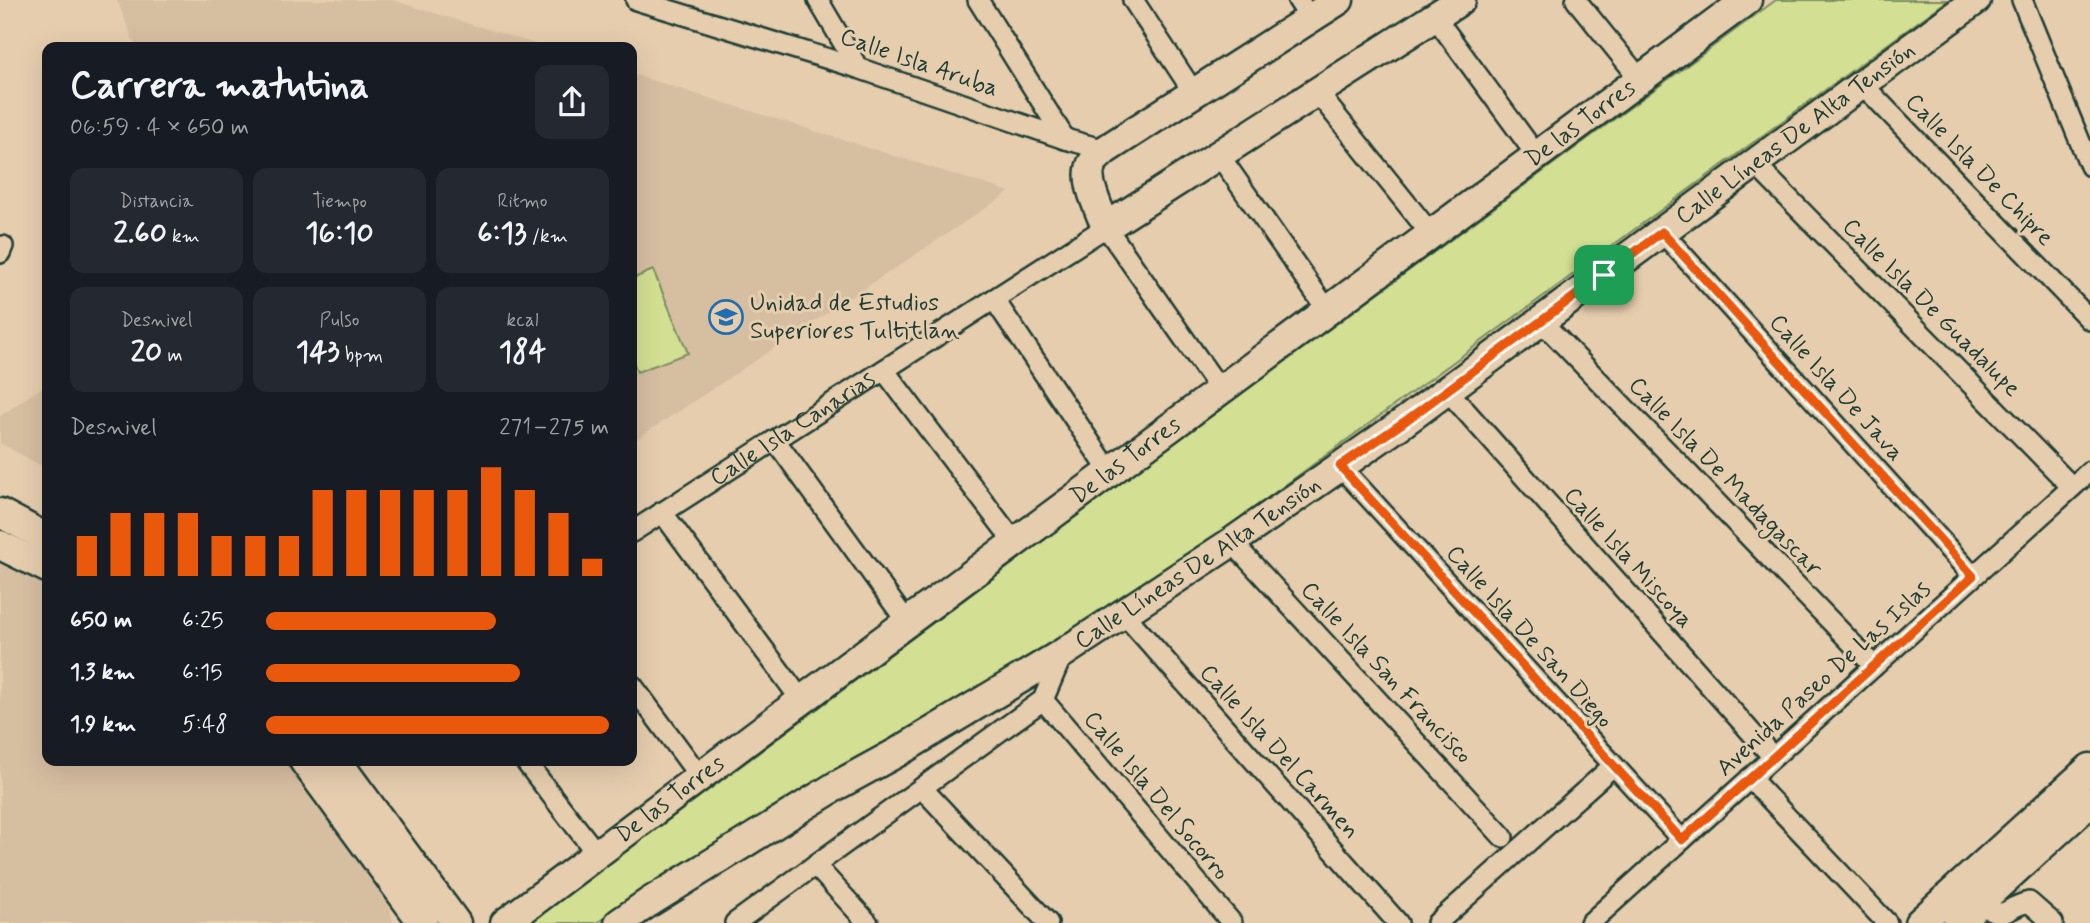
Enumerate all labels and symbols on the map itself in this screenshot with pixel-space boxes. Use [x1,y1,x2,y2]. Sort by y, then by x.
street label: Calle Isla Aruba [836,21,1002,105]
street label: Calle Líneas De Alta Tensión [1669,35,1921,232]
street label: De las Torres [1519,72,1642,175]
street label: Calle Isla De Chipre [1898,87,2060,253]
street label: Calle Isla De Guadalupe [1835,212,2027,404]
pin [1574,245,1634,305]
place label: Unidad de Estudios Superiores Tultitlan [750,288,960,347]
school or university icon: Unidad de Estudios Superiores Tultitlan [707,298,745,336]
street label: Calle Isla De Java [1762,308,1910,468]
street label: Calle Isla Canarias [704,364,881,493]
street label: Calle Isla De Madagascar [1620,370,1829,586]
street label: De las Torres [1064,409,1187,512]
street label: Calle Líneas De Alta Tensión [1069,469,1327,657]
street label: Calle Isla Miscoya [1556,481,1700,635]
street label: Calle Isla De San Diego [1438,539,1620,735]
street label: Avenida Paseo De Las Islas [1710,574,1938,784]
street label: Calle Isla San Francisco [1293,575,1479,771]
street label: Calle Isla Del Carmen [1192,658,1366,846]
street label: Calle Isla Del Socorro [1076,705,1236,887]
street label: De las Torres [609,748,731,851]

